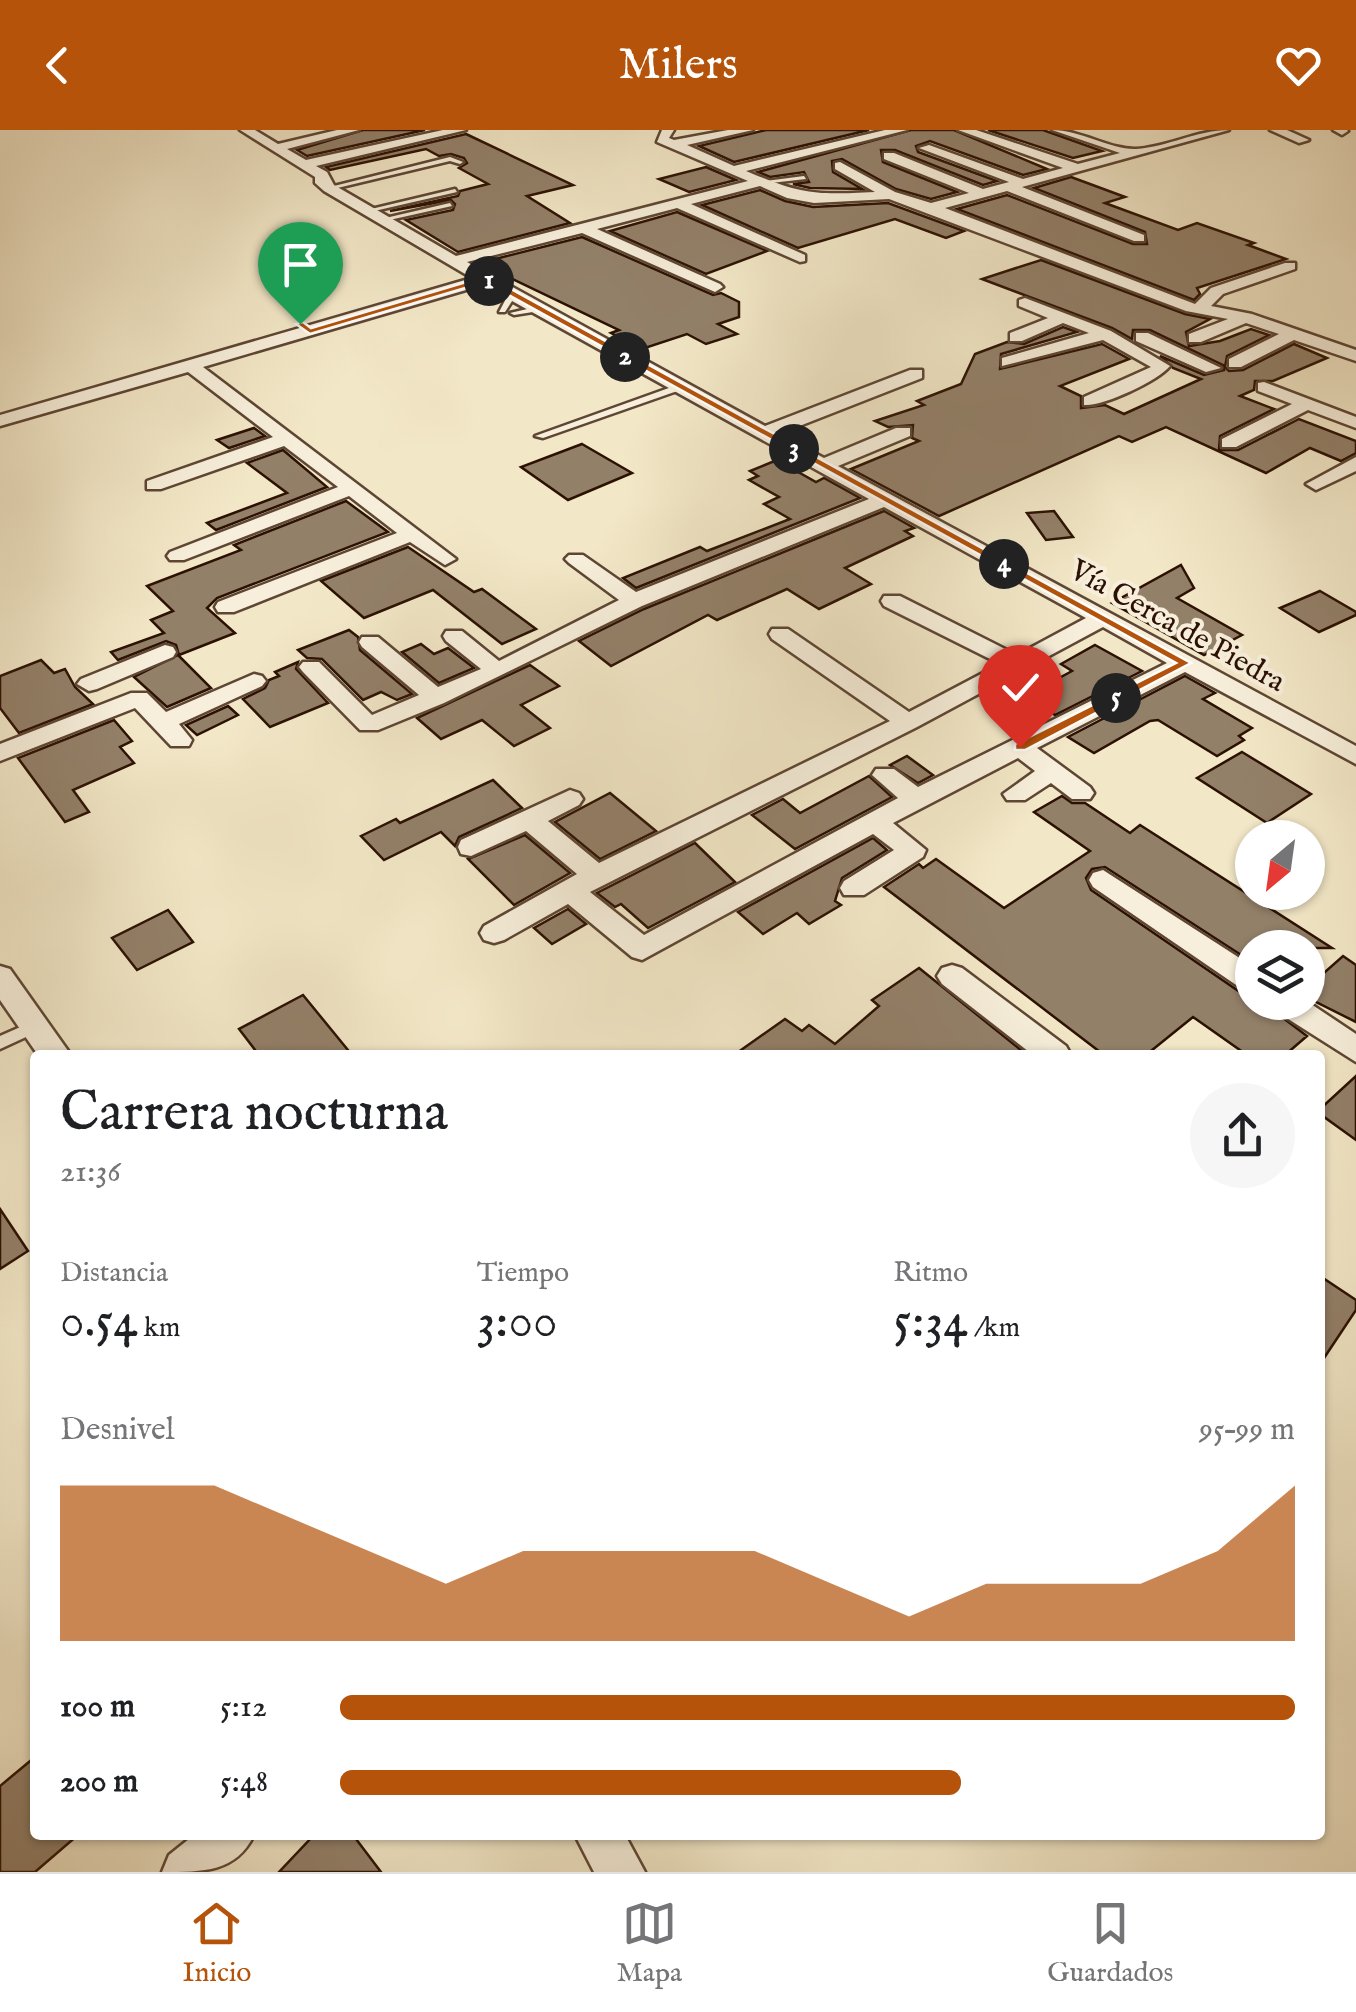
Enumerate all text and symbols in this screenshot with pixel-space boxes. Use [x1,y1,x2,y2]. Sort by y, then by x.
text: Milers [618,37,738,94]
icon: back [30,38,85,93]
icon: heart [1271,38,1326,93]
pin [258,222,343,325]
icon: arrive [273,237,328,292]
pin: 1 [464,256,514,306]
text: 1 [484,263,494,298]
pin: 2 [600,332,650,382]
text: 2 [618,339,632,374]
pin: 3 [769,424,819,474]
text: 3 [789,431,799,466]
pin: 4 [979,539,1029,589]
text: 4 [997,546,1011,581]
street label: Vía Cerca de Piedra [1062,551,1291,702]
pin [978,645,1063,748]
icon: check [993,660,1048,715]
pin: 5 [1091,673,1141,723]
text: 5 [1111,680,1121,715]
north arrow [1235,820,1325,910]
map controls [1235,820,1325,1020]
button: layers [1235,930,1325,1020]
text: Carrera nocturna [60,1079,448,1149]
button: share [1190,1083,1295,1188]
text: 21:36 [60,1152,121,1193]
text: Distancia [60,1256,168,1291]
text: Tiempo [477,1256,569,1291]
text: Ritmo [893,1256,968,1291]
text: 0.54 [60,1291,138,1354]
text: 3:00 [477,1291,558,1354]
text: 5:34 [893,1291,968,1354]
text: km [138,1311,180,1346]
text: /km [968,1311,1020,1346]
text: Desnivel [60,1410,175,1451]
text: 95–99 m [1199,1410,1295,1451]
text: 100 m [60,1687,135,1728]
text: 5:12 [220,1687,267,1728]
text: 200 m [60,1762,138,1803]
text: 5:48 [220,1762,268,1803]
tab: Inicio [183,1896,251,1991]
tab: Mapa [617,1896,682,1991]
tab: Guardados [1047,1896,1173,1991]

